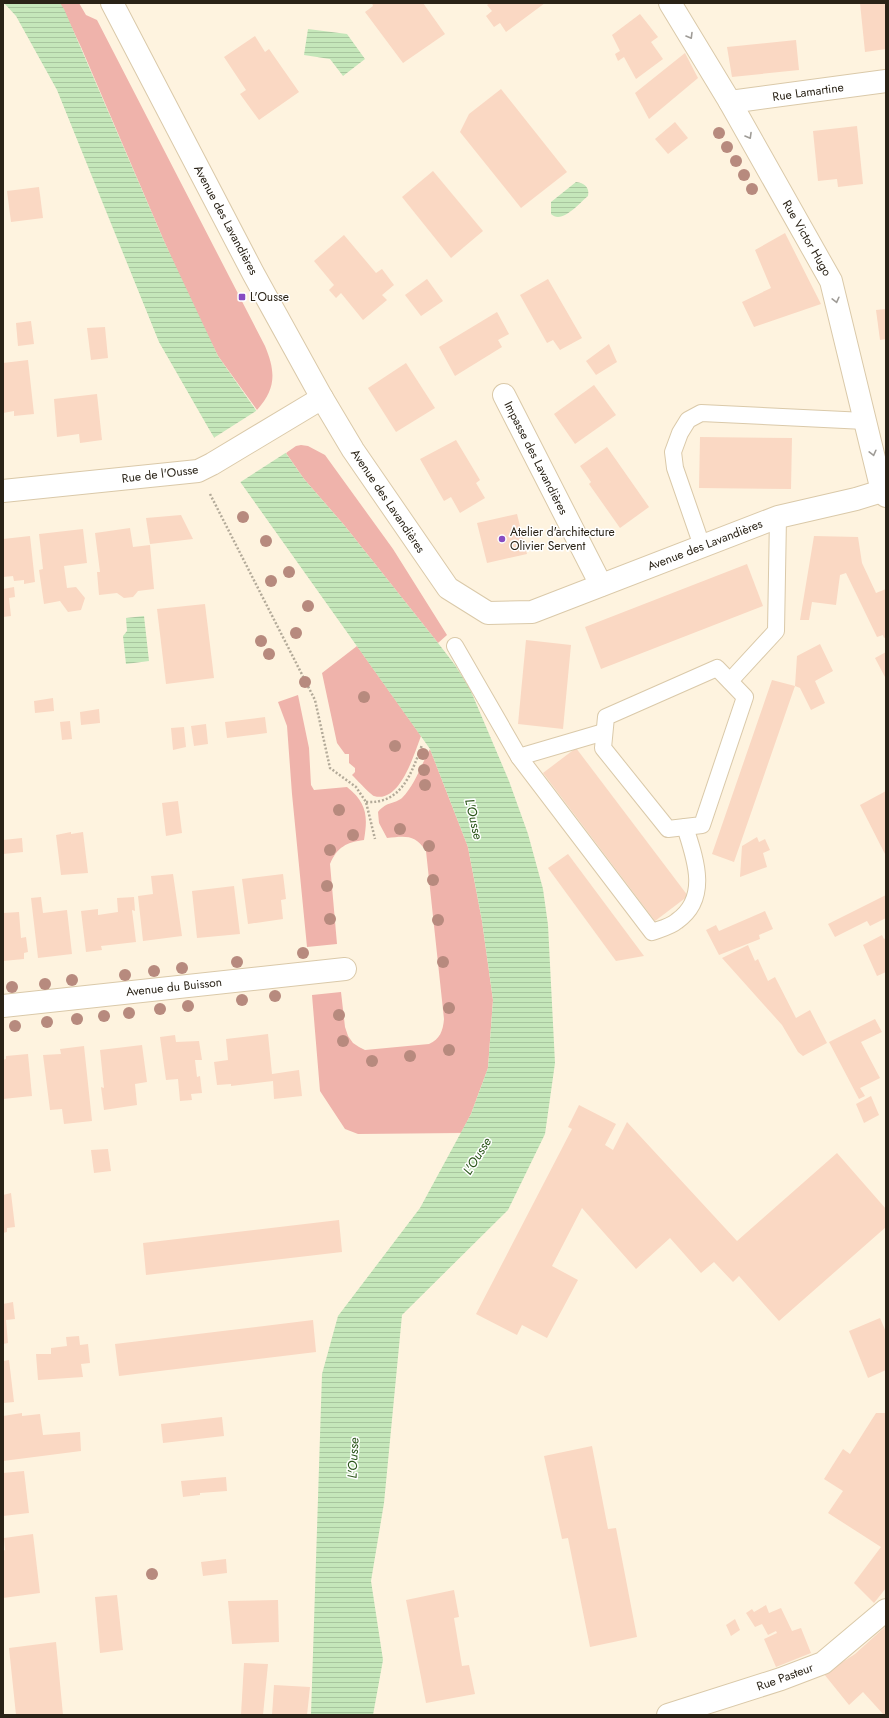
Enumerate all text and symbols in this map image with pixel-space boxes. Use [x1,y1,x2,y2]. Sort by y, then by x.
one-way arrow [685,32,693,39]
street label: Rue Lamartine [771,78,845,106]
one-way arrow [745,132,752,139]
street label: Avenue des Lavandières [189,162,263,278]
street label: Rue Victor Hugo [778,197,836,280]
place label: L'Ousse [250,288,289,306]
marker: L'Ousse [237,292,247,302]
one-way arrow [831,296,840,303]
street label: Impasse des Lavandières [500,398,573,518]
street label: Avenue des Lavandières [346,445,430,557]
one-way arrow [868,450,877,457]
street label: Rue de l'Ousse [121,460,199,488]
street label: Avenue des Lavandières [645,515,765,575]
place label: Atelier d'architecture Olivier Servent [510,523,615,555]
marker: Atelier d'architecture Olivier Servent [497,534,507,544]
water label: L'Ousse [460,797,488,842]
street label: Avenue du Buisson [125,973,223,1001]
water label: L'Ousse [458,1133,496,1178]
water label: L'Ousse [342,1437,364,1479]
street label: Rue Pasteur [754,1658,817,1696]

